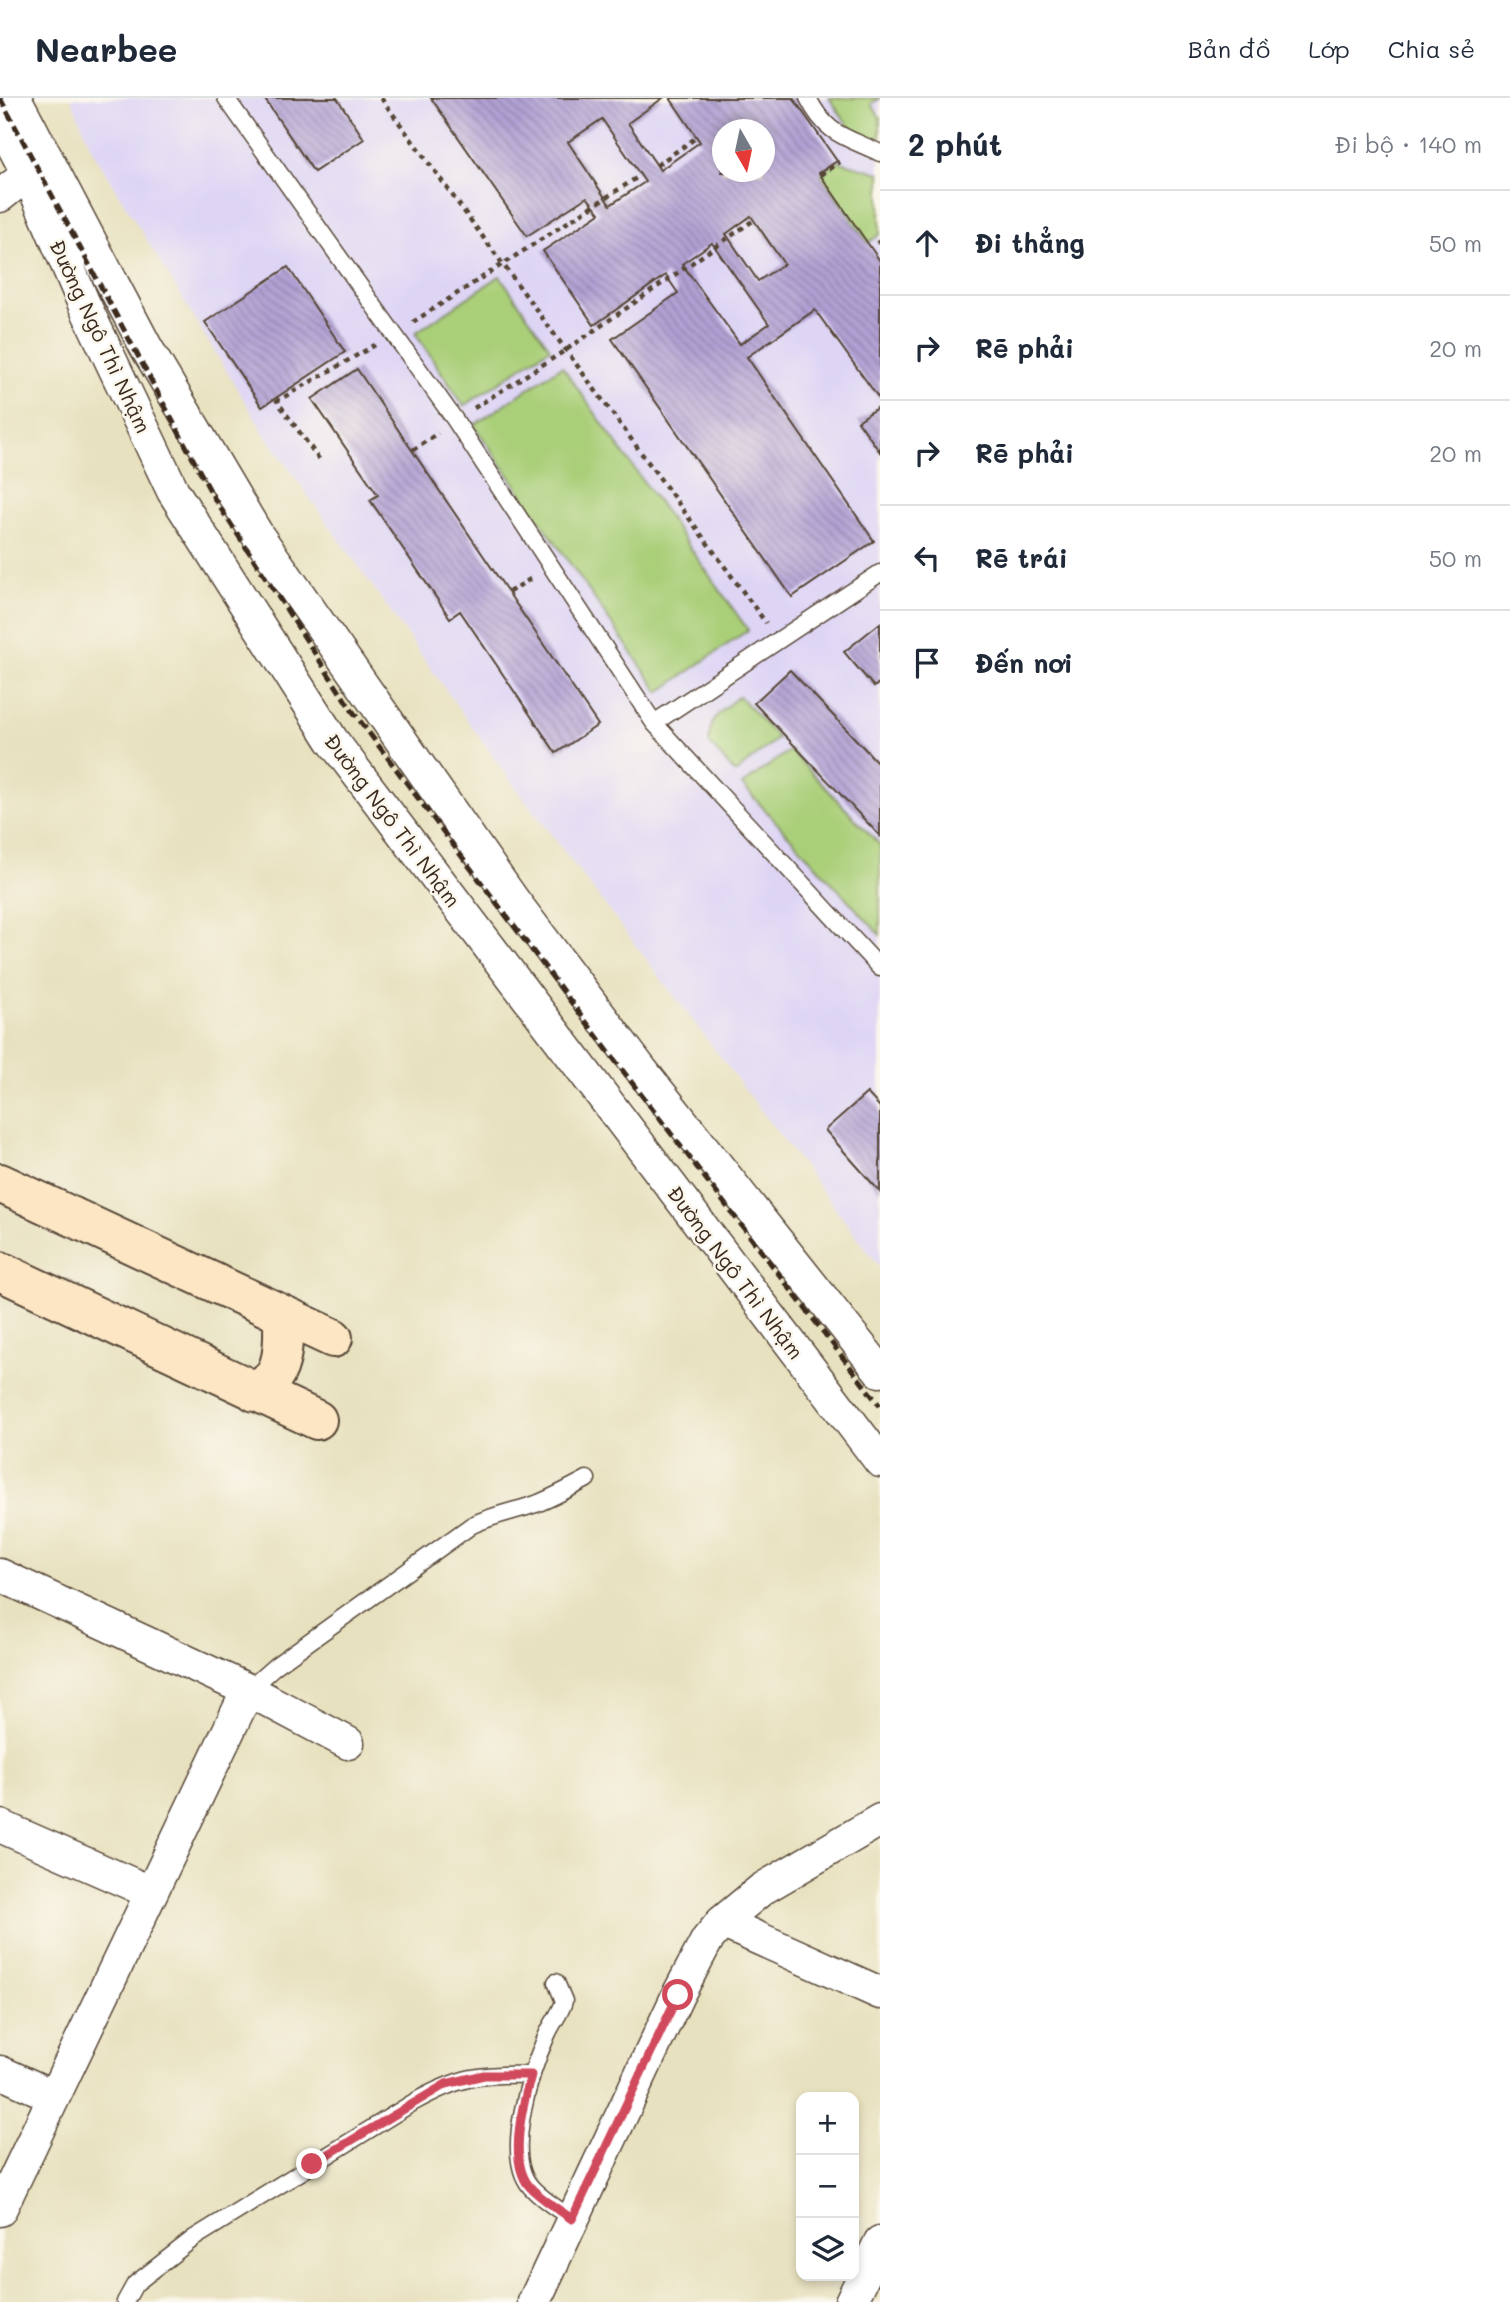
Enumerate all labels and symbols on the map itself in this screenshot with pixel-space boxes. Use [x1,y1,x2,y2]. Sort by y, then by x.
north arrow [712,119,775,182]
street label: Đường Ngô Thì Nhậm [44,235,158,437]
street label: Đường Ngô Thì Nhậm [319,728,467,912]
street label: Đường Ngô Thì Nhậm [662,1180,810,1364]
route start [662,1979,693,2010]
route end [296,2148,327,2179]

